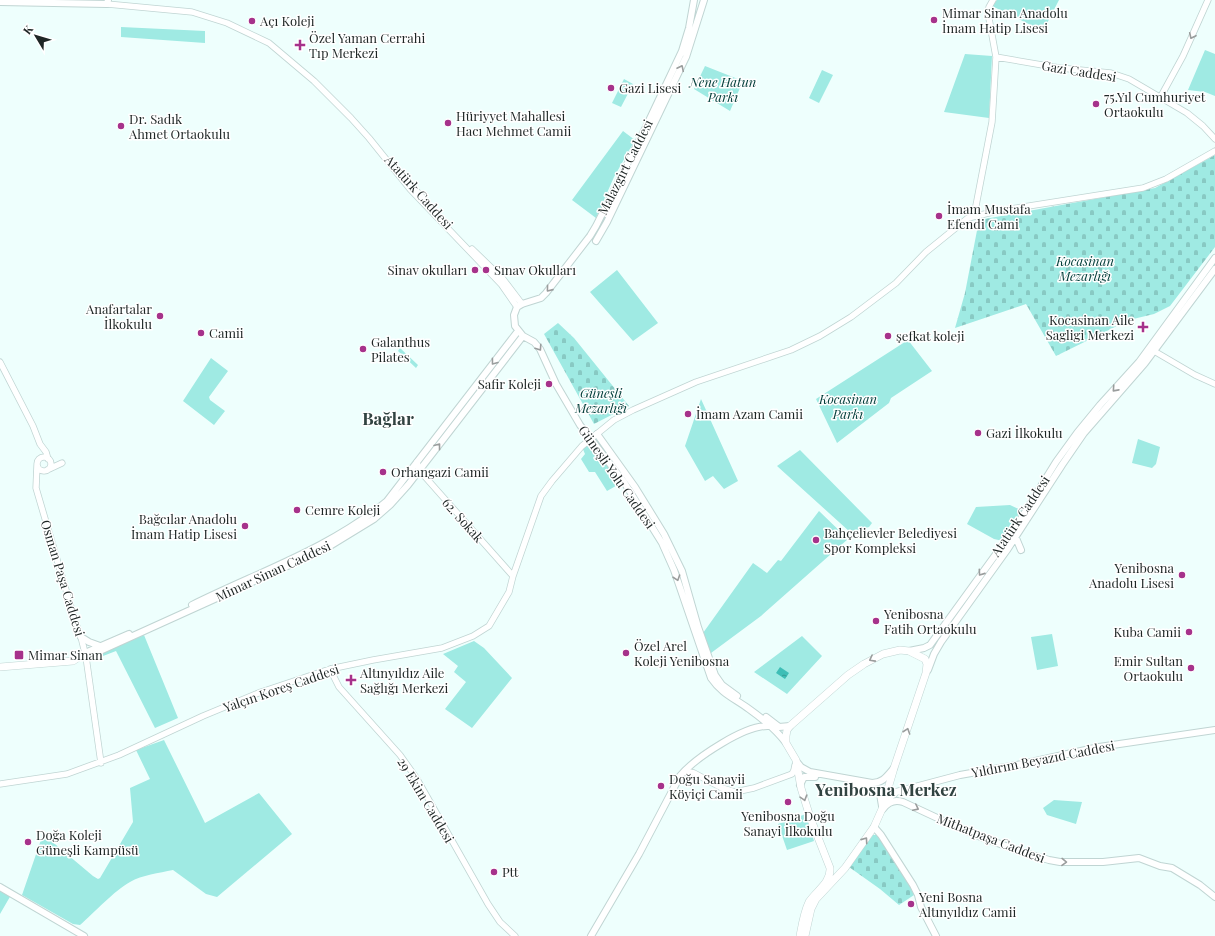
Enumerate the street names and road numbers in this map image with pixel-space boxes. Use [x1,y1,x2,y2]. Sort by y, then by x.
street label: Gazi Caddesi [1040,56,1118,85]
street label: Malazgirt Caddesi [593,116,656,217]
street label: Atatürk Caddesi [381,150,457,232]
street label: Güneşli Yolu Caddesi [575,422,660,532]
street label: Atatürk Caddesi [986,472,1053,560]
street label: 62. Sokak [439,494,488,546]
street label: Osman Paşa Caddesi [38,518,89,638]
street label: Mimar Sinan Caddesi [213,536,333,605]
street label: Yalçın Koreş Caddesi [220,660,341,716]
street label: Yıldırım Beyazıd Caddesi [969,736,1116,781]
street label: 29 Ekim Caddesi [394,754,459,846]
street label: Mithatpaşa Caddesi [935,809,1048,866]

